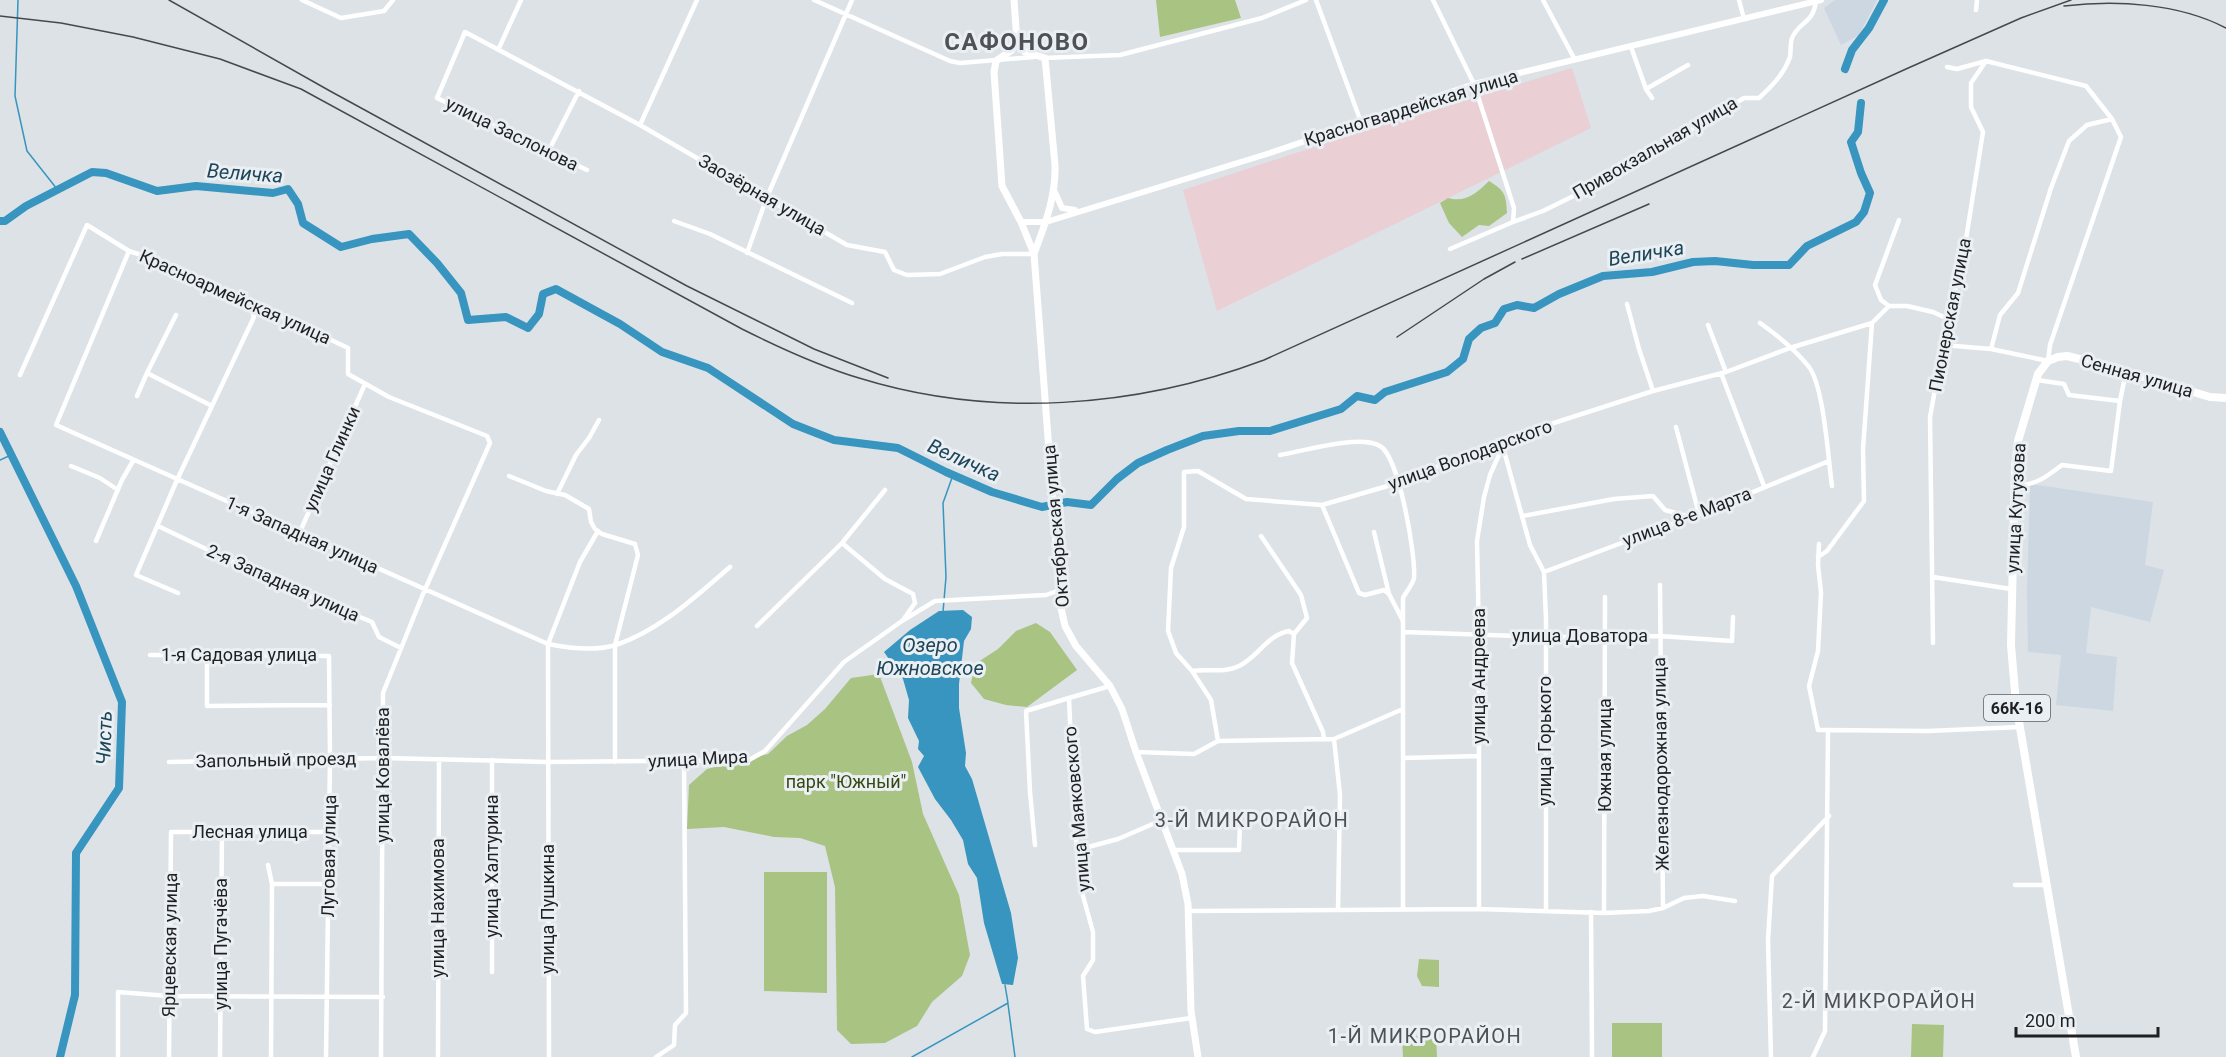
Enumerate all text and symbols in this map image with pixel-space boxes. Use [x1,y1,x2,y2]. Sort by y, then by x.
district label: САФОНОВО [944,28,1090,56]
street label: Красногвардейская улица [1301,65,1520,150]
street label: улица Заслонова [442,92,582,175]
street label: Привокзальная улица [1569,92,1741,203]
street label: Заозёрная улица [695,150,830,240]
water label: Величка [206,158,284,188]
water label: Величка [1606,235,1686,271]
street label: Пионерская улица [1924,236,1975,394]
street label: Красноармейская улица [136,245,334,348]
street label: Сенная улица [2079,349,2196,402]
street label: улица Глинки [299,403,364,515]
street label: улица Володарского [1385,415,1555,494]
water label: Величка [924,434,1004,486]
street label: улица Кутузова [2002,442,2029,574]
street label: Октябрьская улица [1038,444,1073,608]
street label: улица 8-е Марта [1619,482,1754,551]
street label: 1-я Западная улица [223,491,382,578]
street label: 2-я Западная улица [204,539,363,626]
street label: улица Андреева [1468,608,1489,744]
street label: улица Доватора [1512,625,1648,646]
water label: Озеро Южновское [876,633,984,680]
street label: 1-я Садовая улица [161,644,317,665]
street label: Железнодорожная улица [1648,657,1673,871]
street label: улица Горького [1534,676,1555,806]
road number: 66К-16 [1984,695,2050,721]
street label: Южная улица [1594,698,1615,812]
street label: улица Ковалёва [372,707,393,843]
water label: Чисть [91,710,117,766]
street label: улица Маяковского [1059,725,1094,893]
street label: улица Мира [648,745,748,772]
street label: Запольный проезд [195,748,357,771]
park label: парк "Южный" [786,771,906,792]
street label: Луговая улица [317,794,340,918]
street label: улица Халтурина [481,794,502,938]
district label: 3-Й МИКРОРАЙОН [1155,808,1349,832]
street label: Лесная улица [192,821,308,842]
street label: улица Нахимова [427,838,448,978]
street label: улица Пушкина [537,844,558,974]
street label: Ярцевская улица [158,872,181,1018]
street label: улица Пугачёва [210,878,231,1010]
district label: 2-Й МИКРОРАЙОН [1782,989,1976,1013]
scale bar [2016,1000,2158,1038]
text: 200 m [2025,1010,2076,1031]
district label: 1-Й МИКРОРАЙОН [1328,1024,1522,1048]

